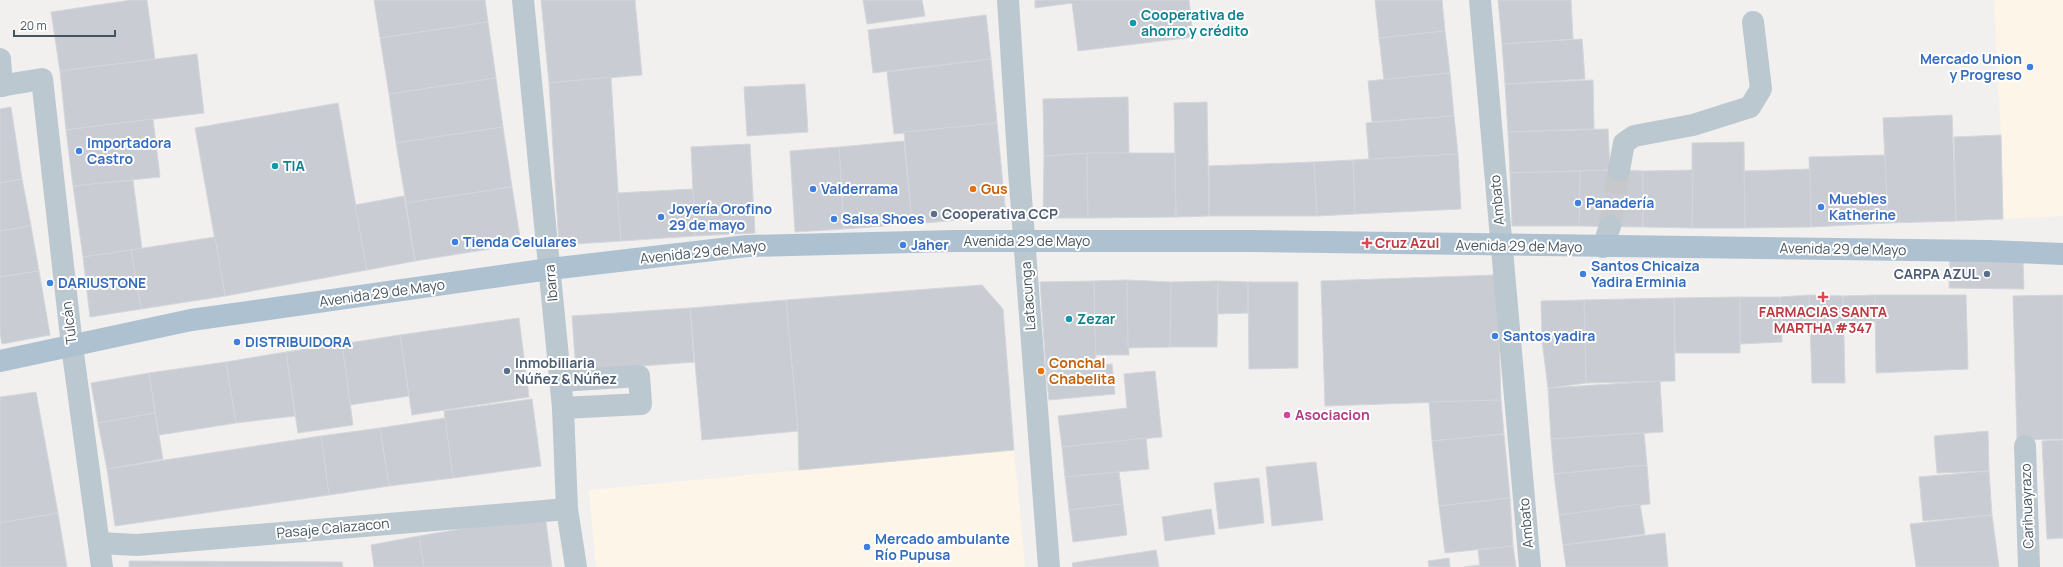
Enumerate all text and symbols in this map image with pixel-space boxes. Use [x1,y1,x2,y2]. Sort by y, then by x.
place label: Cooperativa de ahorro y crédito [1141,5,1249,40]
scale bar [14,12,115,38]
text: 20 m [20,17,47,34]
marker: Cooperativa de ahorro y crédito [1128,18,1138,28]
place label: Mercado Union y Progreso [1920,49,2022,84]
marker: Mercado Union y Progreso [2025,62,2035,72]
place label: Importadora Castro [87,133,171,168]
marker: Importadora Castro [74,146,84,156]
place label: TIA [283,156,305,175]
marker: TIA [270,161,280,171]
street label: Ambato [1485,174,1508,226]
place label: Valderrama [821,179,898,198]
place label: Gus [981,179,1008,198]
marker: Valderrama [808,184,818,194]
marker: Gus [968,184,978,194]
place label: Muebles Katherine [1829,189,1896,224]
place label: Panadería [1586,193,1654,212]
marker: Panadería [1573,198,1583,208]
place label: Joyería Orofino 29 de mayo [669,199,772,234]
marker: Muebles Katherine [1816,202,1826,212]
place label: Cooperativa CCP [942,204,1058,223]
place label: Salsa Shoes [842,209,925,228]
marker: Cooperativa CCP [929,209,939,219]
marker: Joyería Orofino 29 de mayo [656,212,666,222]
marker: Salsa Shoes [829,214,839,224]
street label: Avenida 29 de Mayo [964,231,1090,250]
place label: Tienda Celulares [463,232,577,251]
place label: Cruz Azul [1375,233,1440,252]
street label: Avenida 29 de Mayo [639,235,767,268]
place label: Jaher [911,235,949,254]
street label: Avenida 29 de Mayo [1455,235,1583,256]
marker: Tienda Celulares [450,237,460,247]
marker: Cruz Azul [1362,238,1372,248]
street label: Avenida 29 de Mayo [1779,238,1907,259]
marker: Jaher [898,240,908,250]
place label: Santos Chicaiza Yadira Erminia [1591,256,1700,291]
street label: Latacunga [1016,261,1039,331]
street label: Ibarra [539,264,562,302]
place label: CARPA AZUL [1894,264,1980,283]
marker: Santos Chicaiza Yadira Erminia [1578,269,1588,279]
marker: CARPA AZUL [1982,269,1992,279]
place label: DARIUSTONE [58,273,146,292]
street label: Avenida 29 de Mayo [318,274,446,311]
marker: DARIUSTONE [45,278,55,288]
marker: FARMACIAS SANTA MARTHA #347 [1818,292,1828,302]
street label: Tulcán [56,301,81,346]
place label: FARMACIAS SANTA MARTHA #347 [1759,302,1888,337]
place label: Zezar [1077,309,1116,328]
marker: Zezar [1064,314,1074,324]
place label: Santos yadira [1503,326,1595,345]
marker: Santos yadira [1490,331,1500,341]
place label: DISTRIBUIDORA [245,332,352,351]
marker: DISTRIBUIDORA [232,337,242,347]
place label: Inmobiliaria Núñez & Núñez [515,353,617,388]
place label: Conchal Chabelita [1049,353,1115,388]
marker: Inmobiliaria Núñez & Núñez [502,366,512,376]
marker: Conchal Chabelita [1036,366,1046,376]
place label: Asociacion [1295,405,1370,424]
marker: Asociacion [1282,410,1292,420]
street label: Carihuayrazo [2016,463,2037,549]
street label: Ambato [1514,497,1537,549]
street label: Pasaje Calazacon [276,513,390,542]
place label: Mercado ambulante Río Pupusa [875,529,1010,564]
marker: Mercado ambulante Río Pupusa [862,542,872,552]

